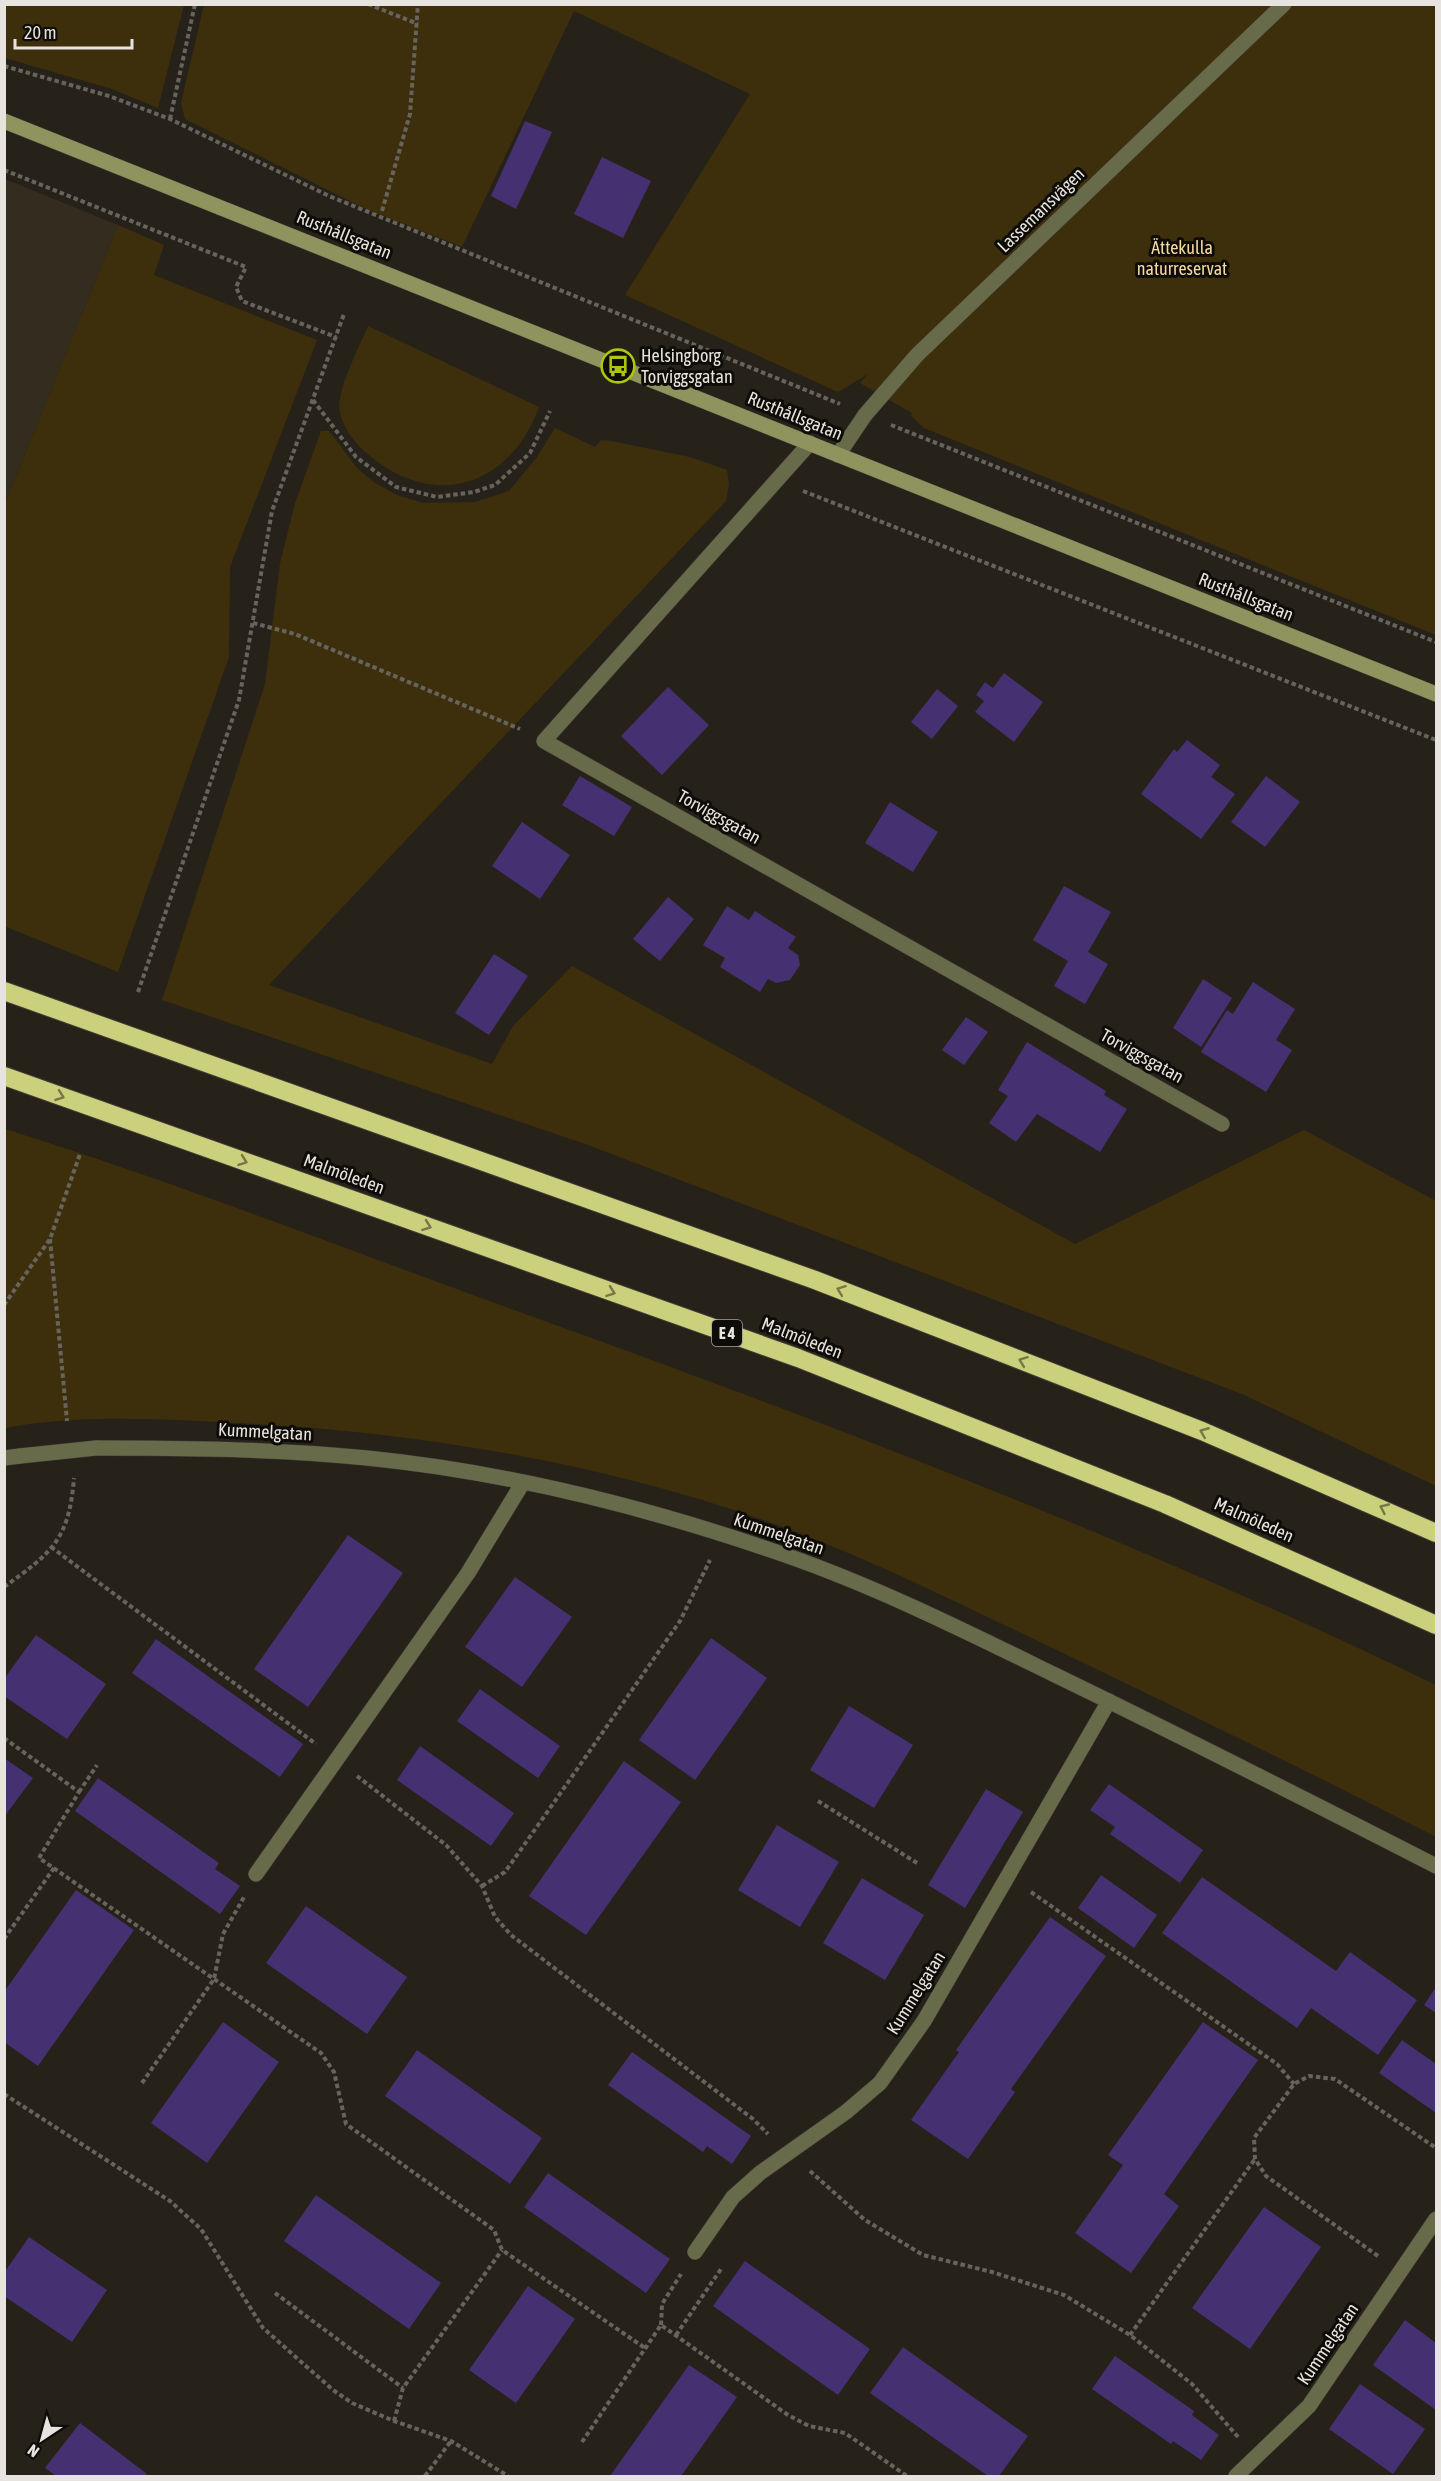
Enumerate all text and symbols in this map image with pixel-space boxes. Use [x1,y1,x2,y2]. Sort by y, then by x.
scale bar [15,12,132,50]
text: 20 m [24,22,56,43]
street label: Lassemansvägen [993,163,1088,256]
street label: Rusthållsgatan [294,206,395,263]
park label: Ättekulla naturreservat [1137,237,1227,279]
place label: Helsingborg Torviggsgatan [641,345,733,387]
bus stop icon: Helsingborg Torviggsgatan [600,348,636,384]
street label: Rusthållsgatan [745,387,846,444]
street label: Rusthållsgatan [1196,568,1297,625]
street label: Torviggsgatan [674,785,764,848]
street label: Torviggsgatan [1097,1024,1187,1087]
one-way arrow [54,1088,65,1101]
street label: Malmöleden [301,1149,388,1198]
one-way arrow [238,1153,248,1166]
one-way arrow [421,1219,432,1232]
one-way arrow [605,1284,616,1297]
one-way arrow [836,1284,847,1297]
street label: Malmöleden [759,1313,845,1363]
road number: E 4 [712,1320,742,1346]
one-way arrow [1018,1356,1029,1368]
street label: Kummelgatan [218,1419,312,1444]
one-way arrow [1199,1427,1210,1439]
street label: Malmöleden [1211,1493,1297,1546]
one-way arrow [1379,1504,1390,1516]
street label: Kummelgatan [731,1508,827,1559]
street label: Kummelgatan [882,1947,949,2038]
street label: Kummelgatan [1293,2299,1363,2389]
north arrow [12,2409,72,2469]
text: N [24,2441,42,2461]

